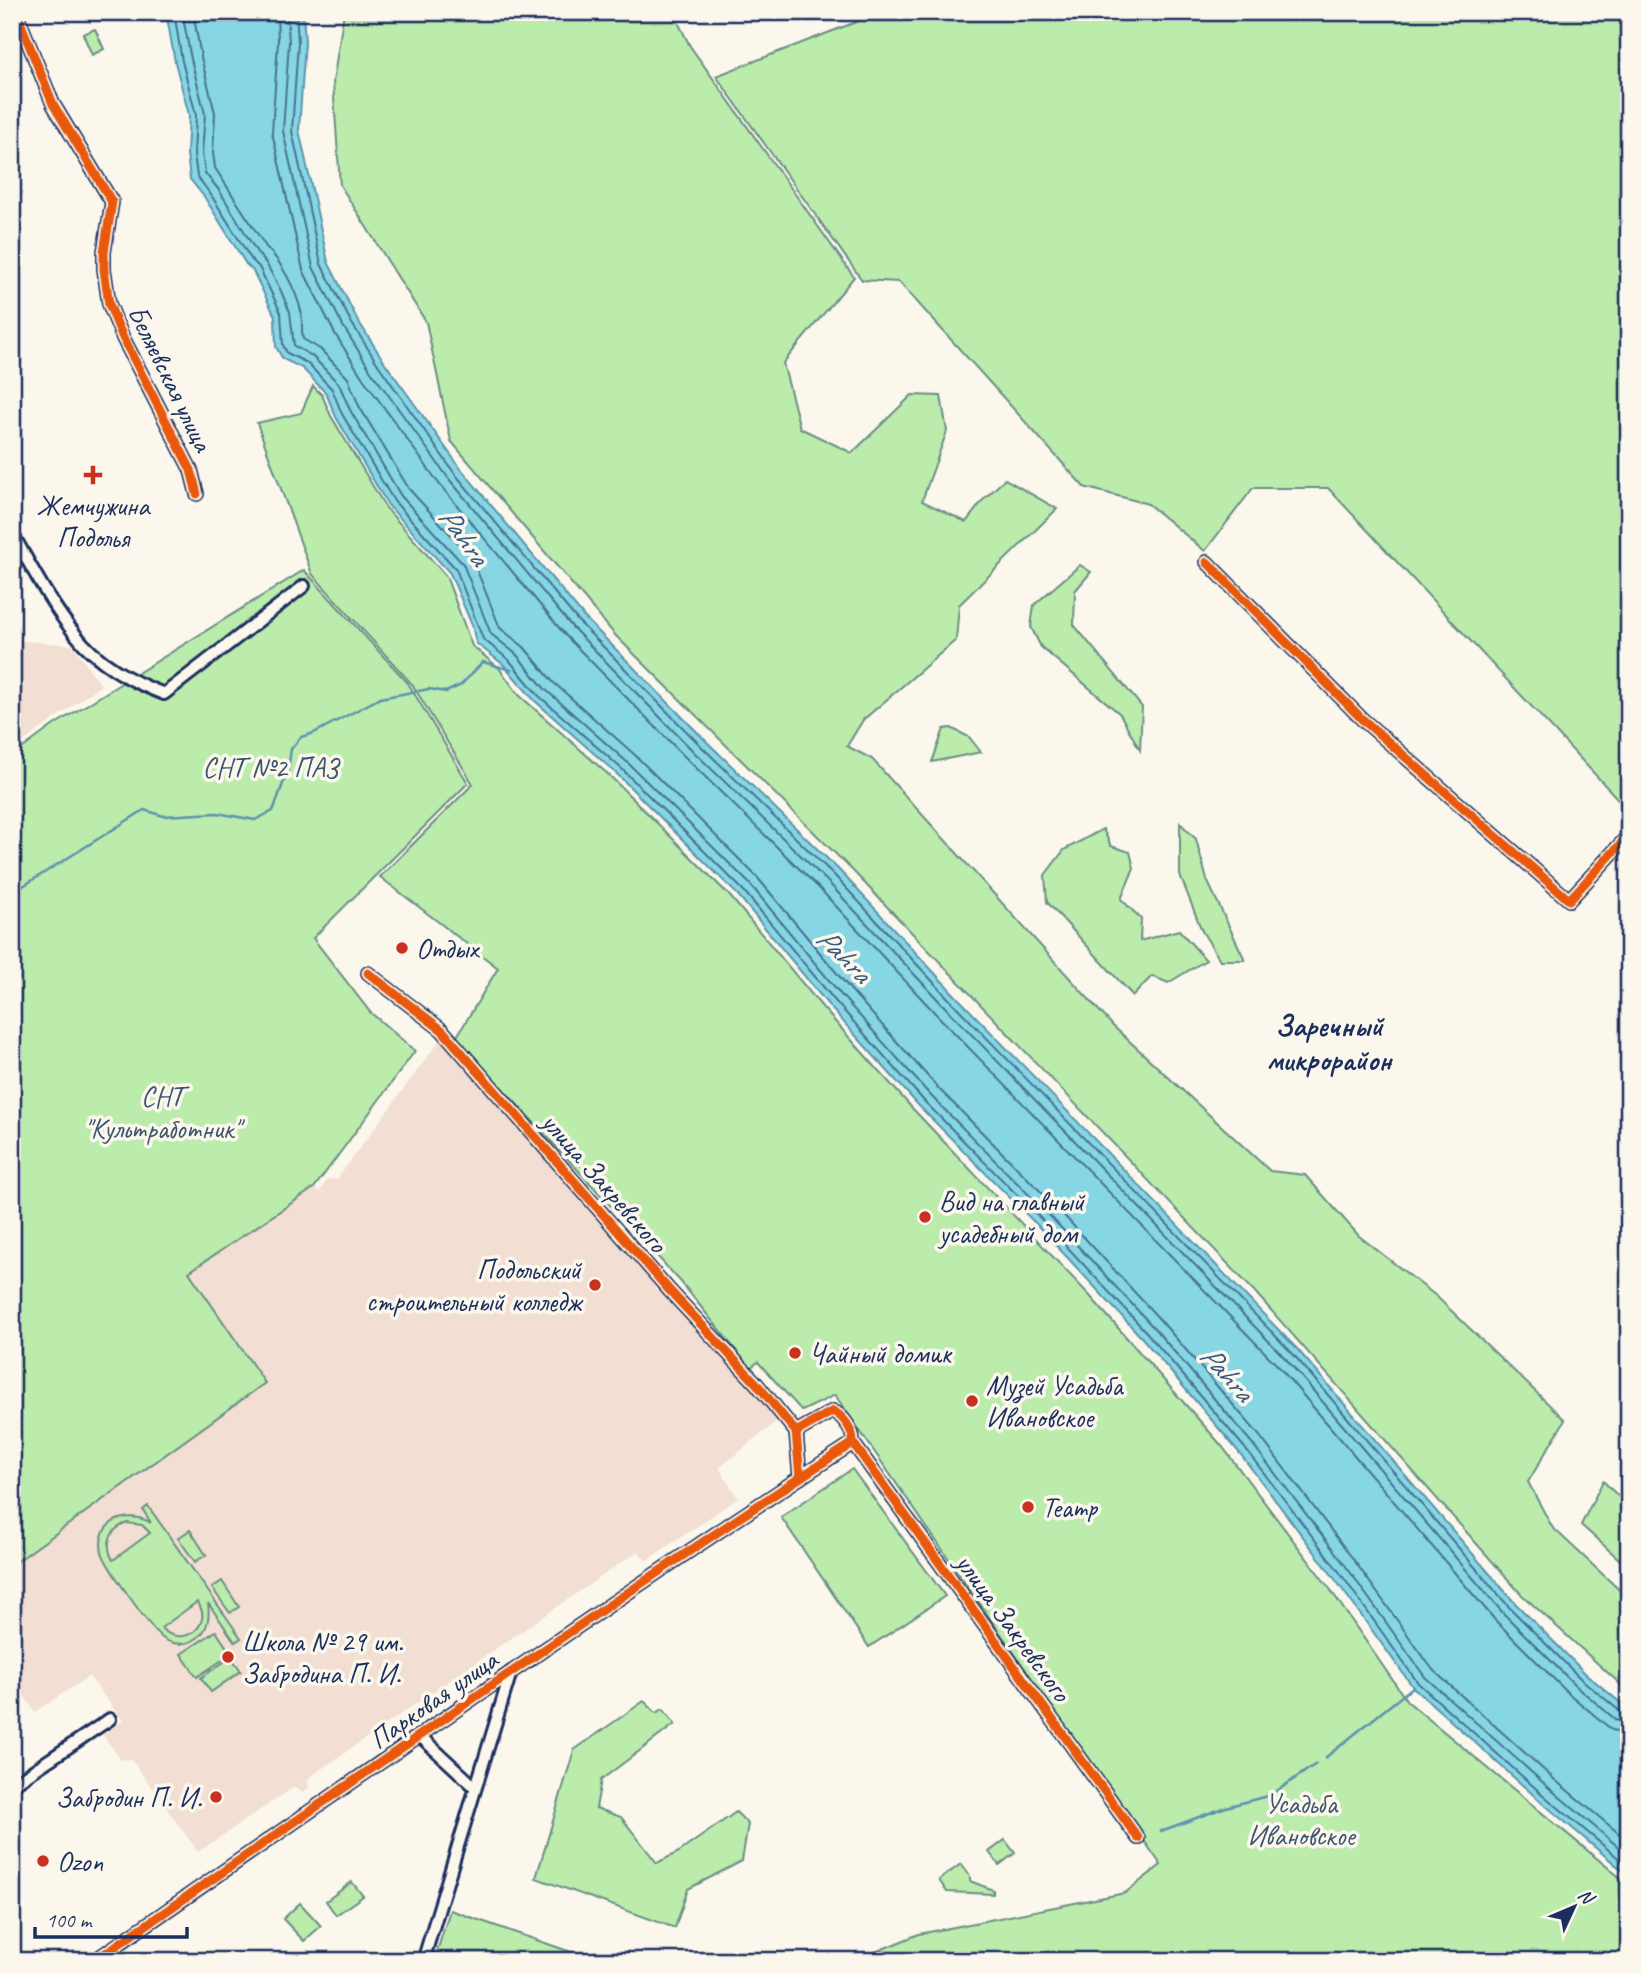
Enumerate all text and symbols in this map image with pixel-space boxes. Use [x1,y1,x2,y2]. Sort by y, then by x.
street label: Беляевская улица [120,300,222,458]
marker: Жемчужина Подолья [83,465,103,485]
place label: Жемчужина Подолья [37,488,151,555]
water label: Pahra [430,500,500,575]
park label: СНТ №2 ПАЗ [202,750,341,785]
water label: Pahra [808,919,882,993]
place label: Отдых [416,931,480,966]
marker: Отдых [394,940,410,956]
district label: Заречный микрорайон [1266,1007,1393,1079]
park label: СНТ "Культработник" [84,1079,245,1146]
street label: улица Закревского [533,1104,676,1261]
place label: Вид на главный усадебный дом [937,1184,1085,1251]
marker: Вид на главный усадебный дом [917,1209,933,1225]
place label: Подольский строительный колледж [366,1252,584,1319]
marker: Подольский строительный колледж [587,1277,603,1293]
place label: Чайный домик [809,1336,953,1371]
water label: Pahra [1192,1337,1264,1411]
marker: Чайный домик [787,1345,803,1361]
place label: Музей Усадьба Ивановское [986,1368,1124,1435]
marker: Музей Усадьба Ивановское [964,1393,980,1409]
place label: Театр [1042,1490,1098,1525]
marker: Театр [1020,1499,1036,1515]
street label: улица Закревского [947,1545,1080,1710]
place label: Школа № 29 им. Забродина П. И. [242,1624,403,1691]
street label: Парковая улица [362,1641,506,1757]
marker: Школа № 29 им. Забродина П. И. [220,1649,236,1665]
place label: Забродин П. И. [56,1780,202,1815]
park label: Усадьба Ивановское [1247,1786,1356,1853]
marker: Забродин П. И. [208,1789,224,1805]
place label: Ozon [57,1844,103,1879]
marker: Ozon [35,1853,51,1869]
north arrow [1540,1871,1610,1941]
text: N [1573,1883,1600,1911]
scale bar [35,1896,187,1940]
text: 100 m [46,1907,93,1933]

